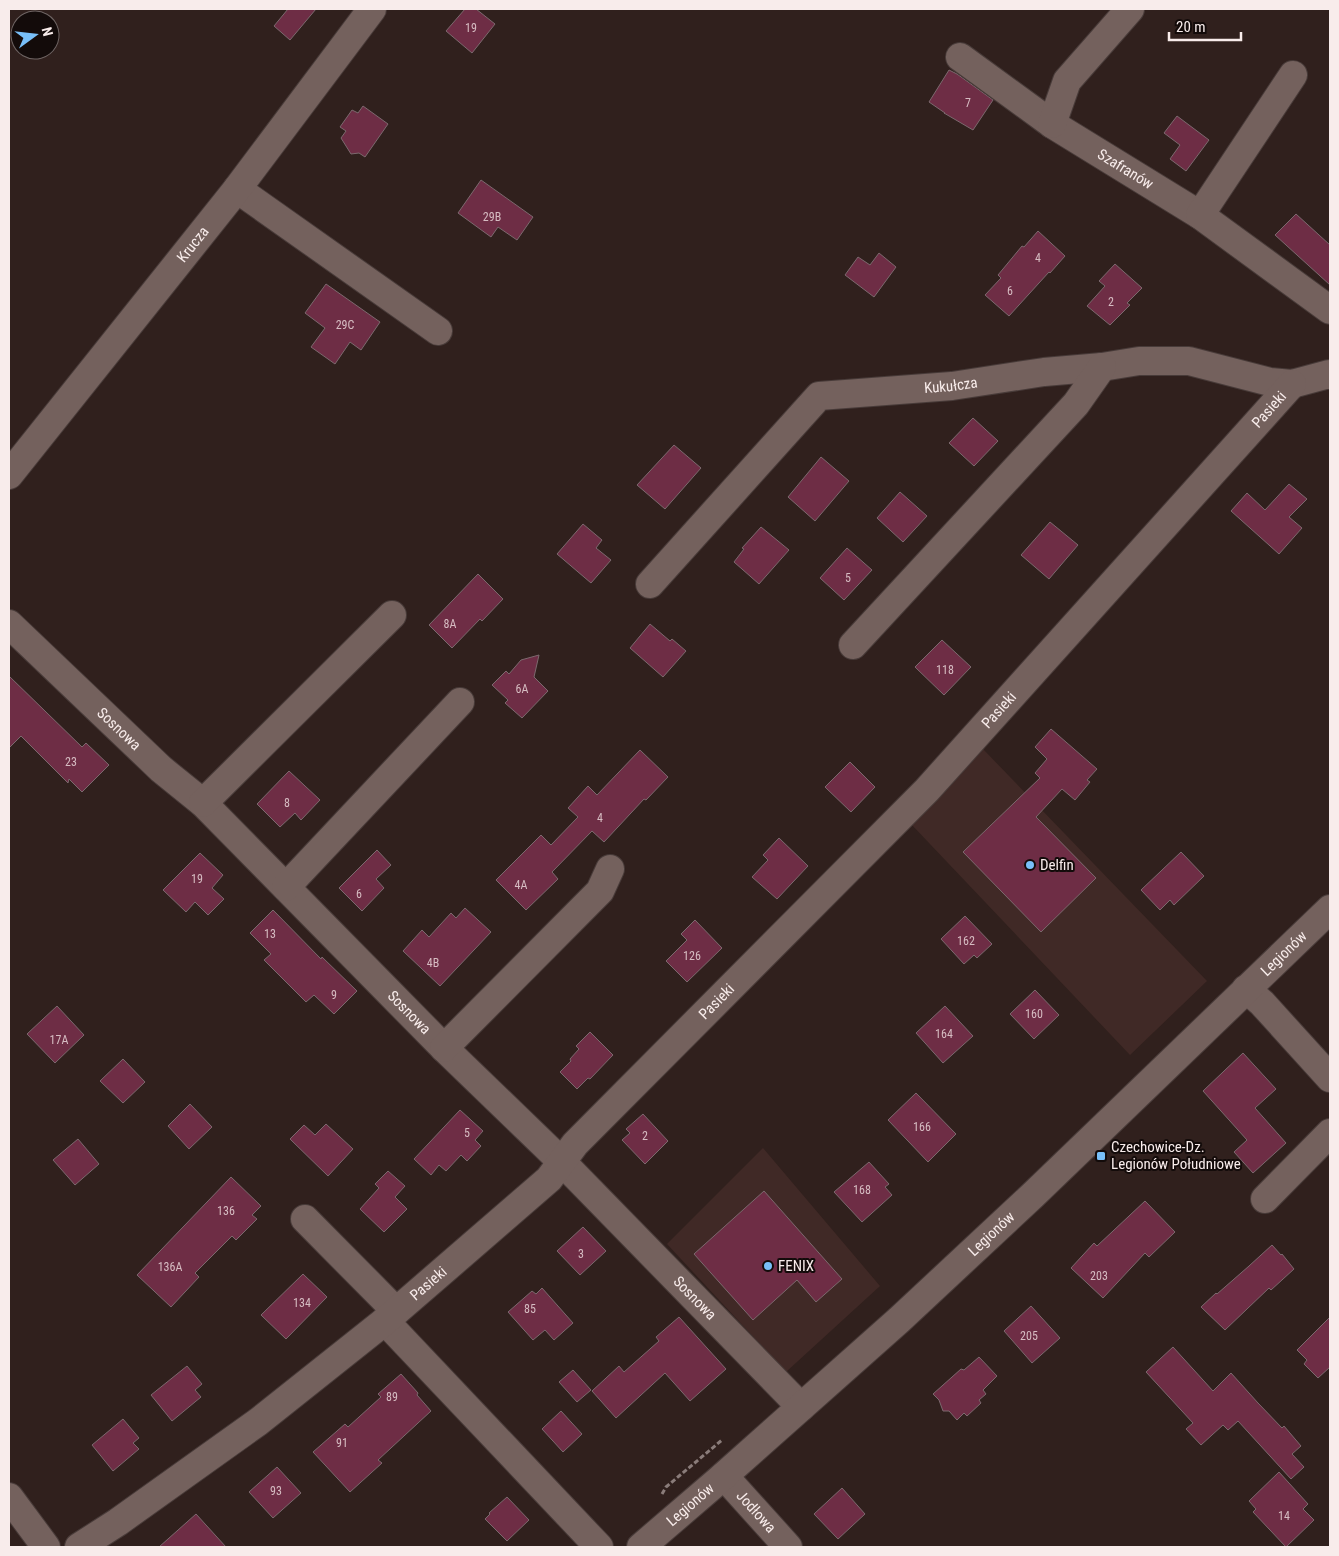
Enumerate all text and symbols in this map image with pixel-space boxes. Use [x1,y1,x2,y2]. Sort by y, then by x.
north arrow [10,10,60,60]
scale bar [1169,10,1242,42]
text: 20 m [1176,18,1206,36]
house number: 19 [465,21,477,35]
text: N [39,25,56,38]
house number: 7 [965,96,971,110]
street label: Szafranów [1094,145,1157,193]
house number: 29B [483,210,501,224]
street label: Krucza [173,223,213,266]
house number: 4 [1035,251,1041,265]
house number: 6 [1007,284,1013,298]
house number: 2 [1108,295,1114,309]
house number: 29C [336,318,355,332]
street label: Kukułcza [923,373,979,397]
street label: Pasieki [1248,388,1290,432]
house number: 5 [845,571,851,585]
house number: 8A [444,617,457,631]
house number: 118 [936,663,954,677]
house number: 6A [516,682,529,696]
street label: Pasieki [978,688,1020,732]
street label: Sosnowa [93,704,145,754]
house number: 23 [65,755,77,769]
house number: 8 [284,796,290,810]
house number: 4 [597,811,603,825]
place label: Delfin [1040,856,1074,874]
marker: Delfin [1024,859,1036,871]
house number: 19 [191,872,203,886]
house number: 4A [515,878,528,892]
house number: 6 [356,887,362,901]
house number: 13 [264,927,276,941]
street label: Legionów [1257,927,1311,980]
house number: 162 [957,934,975,948]
house number: 126 [683,949,701,963]
house number: 4B [427,956,439,970]
street label: Pasieki [695,980,738,1023]
street label: Sosnowa [384,987,434,1038]
house number: 9 [331,988,337,1002]
house number: 160 [1025,1007,1043,1021]
house number: 164 [935,1027,953,1041]
house number: 17A [50,1033,68,1047]
house number: 166 [913,1120,931,1134]
house number: 5 [464,1126,470,1140]
house number: 2 [642,1129,648,1143]
place label: Czechowice-Dz. Legionów Południowe [1111,1138,1241,1173]
marker: Czechowice-Dz. Legionów Południowe [1095,1150,1107,1162]
house number: 168 [853,1183,871,1197]
house number: 136 [217,1204,235,1218]
street label: Legionów [964,1208,1019,1260]
house number: 3 [578,1247,584,1261]
place label: FENIX [778,1257,814,1275]
house number: 136A [158,1260,182,1274]
marker: FENIX [762,1260,774,1272]
street label: Pasieki [406,1263,450,1304]
house number: 203 [1090,1269,1108,1283]
street label: Sosnowa [670,1273,720,1324]
house number: 134 [293,1296,311,1310]
house number: 85 [524,1302,536,1316]
house number: 205 [1020,1329,1038,1343]
house number: 89 [386,1390,398,1404]
house number: 91 [336,1436,348,1450]
street label: Legionów [663,1479,718,1530]
house number: 93 [270,1484,282,1498]
street label: Jodłowa [733,1487,780,1536]
house number: 14 [1278,1509,1290,1523]

